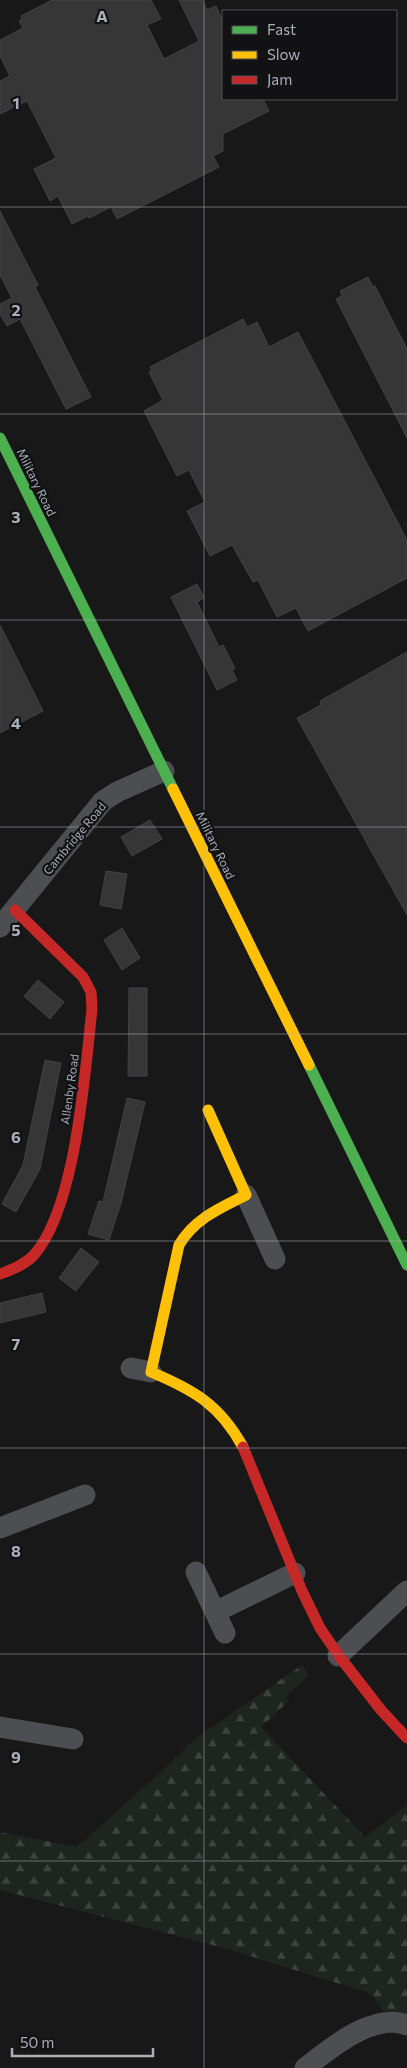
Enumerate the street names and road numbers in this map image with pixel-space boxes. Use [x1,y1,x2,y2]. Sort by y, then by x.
street label: Military Road [15,446,59,518]
street label: Cambridge Road [40,799,108,877]
street label: Military Road [194,809,238,881]
street label: Allenby Road [57,1053,81,1125]

